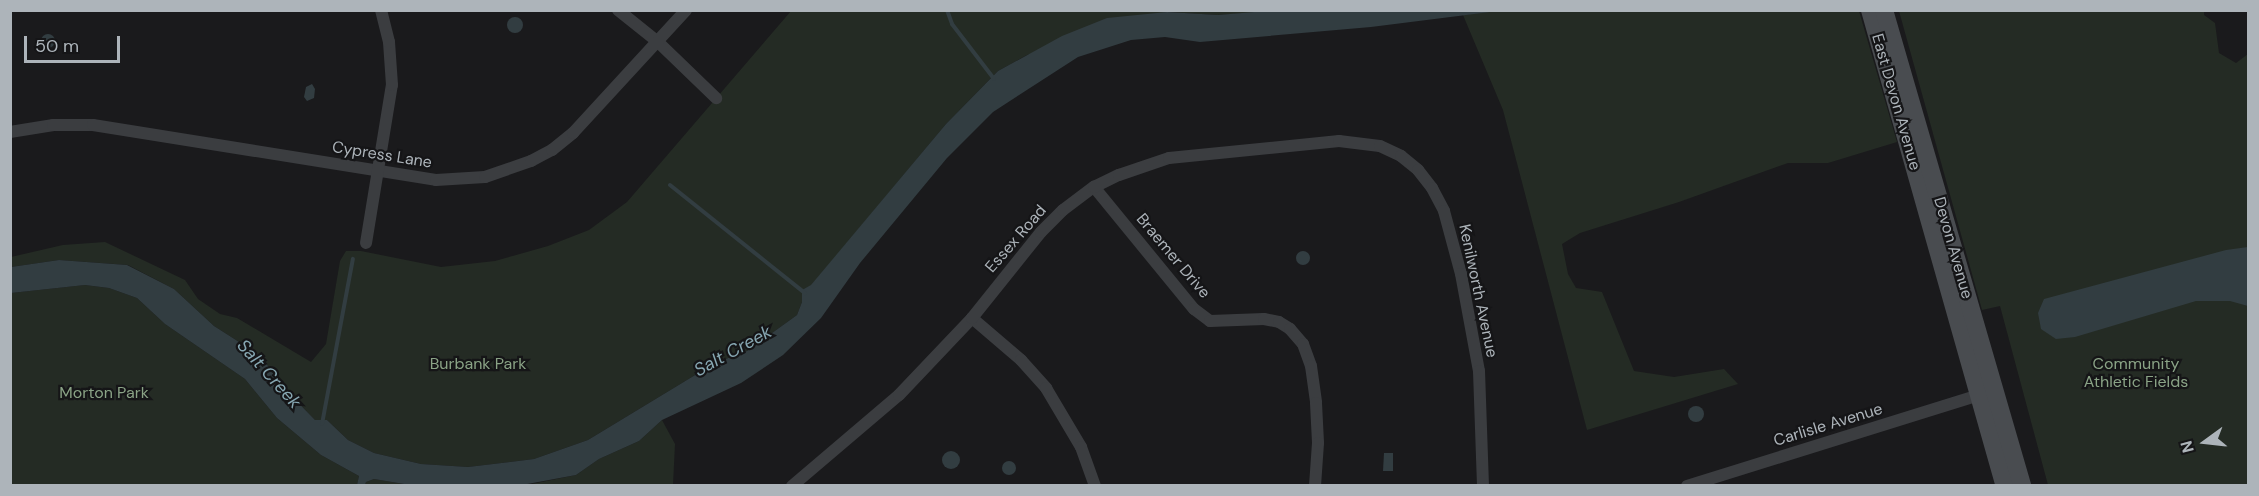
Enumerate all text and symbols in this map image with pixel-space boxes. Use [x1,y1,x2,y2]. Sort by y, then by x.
scale bar [27,24,123,62]
street label: East Devon Avenue [1867,32,1925,172]
text: 50 m [35,34,79,58]
street label: Cypress Lane [331,138,433,172]
street label: Devon Avenue [1929,195,1977,301]
street label: Essex Road [981,201,1051,277]
street label: Braemer Drive [1132,210,1214,302]
street label: Kenilworth Avenue [1454,223,1502,359]
water label: Salt Creek [690,321,776,381]
water label: Salt Creek [232,335,306,413]
park label: Burbank Park [430,354,526,374]
park label: Community Athletic Fields [2084,354,2188,392]
park label: Morton Park [59,383,149,403]
street label: Carlisle Avenue [1771,399,1885,451]
north arrow [2175,412,2235,472]
text: N [2175,438,2199,455]

